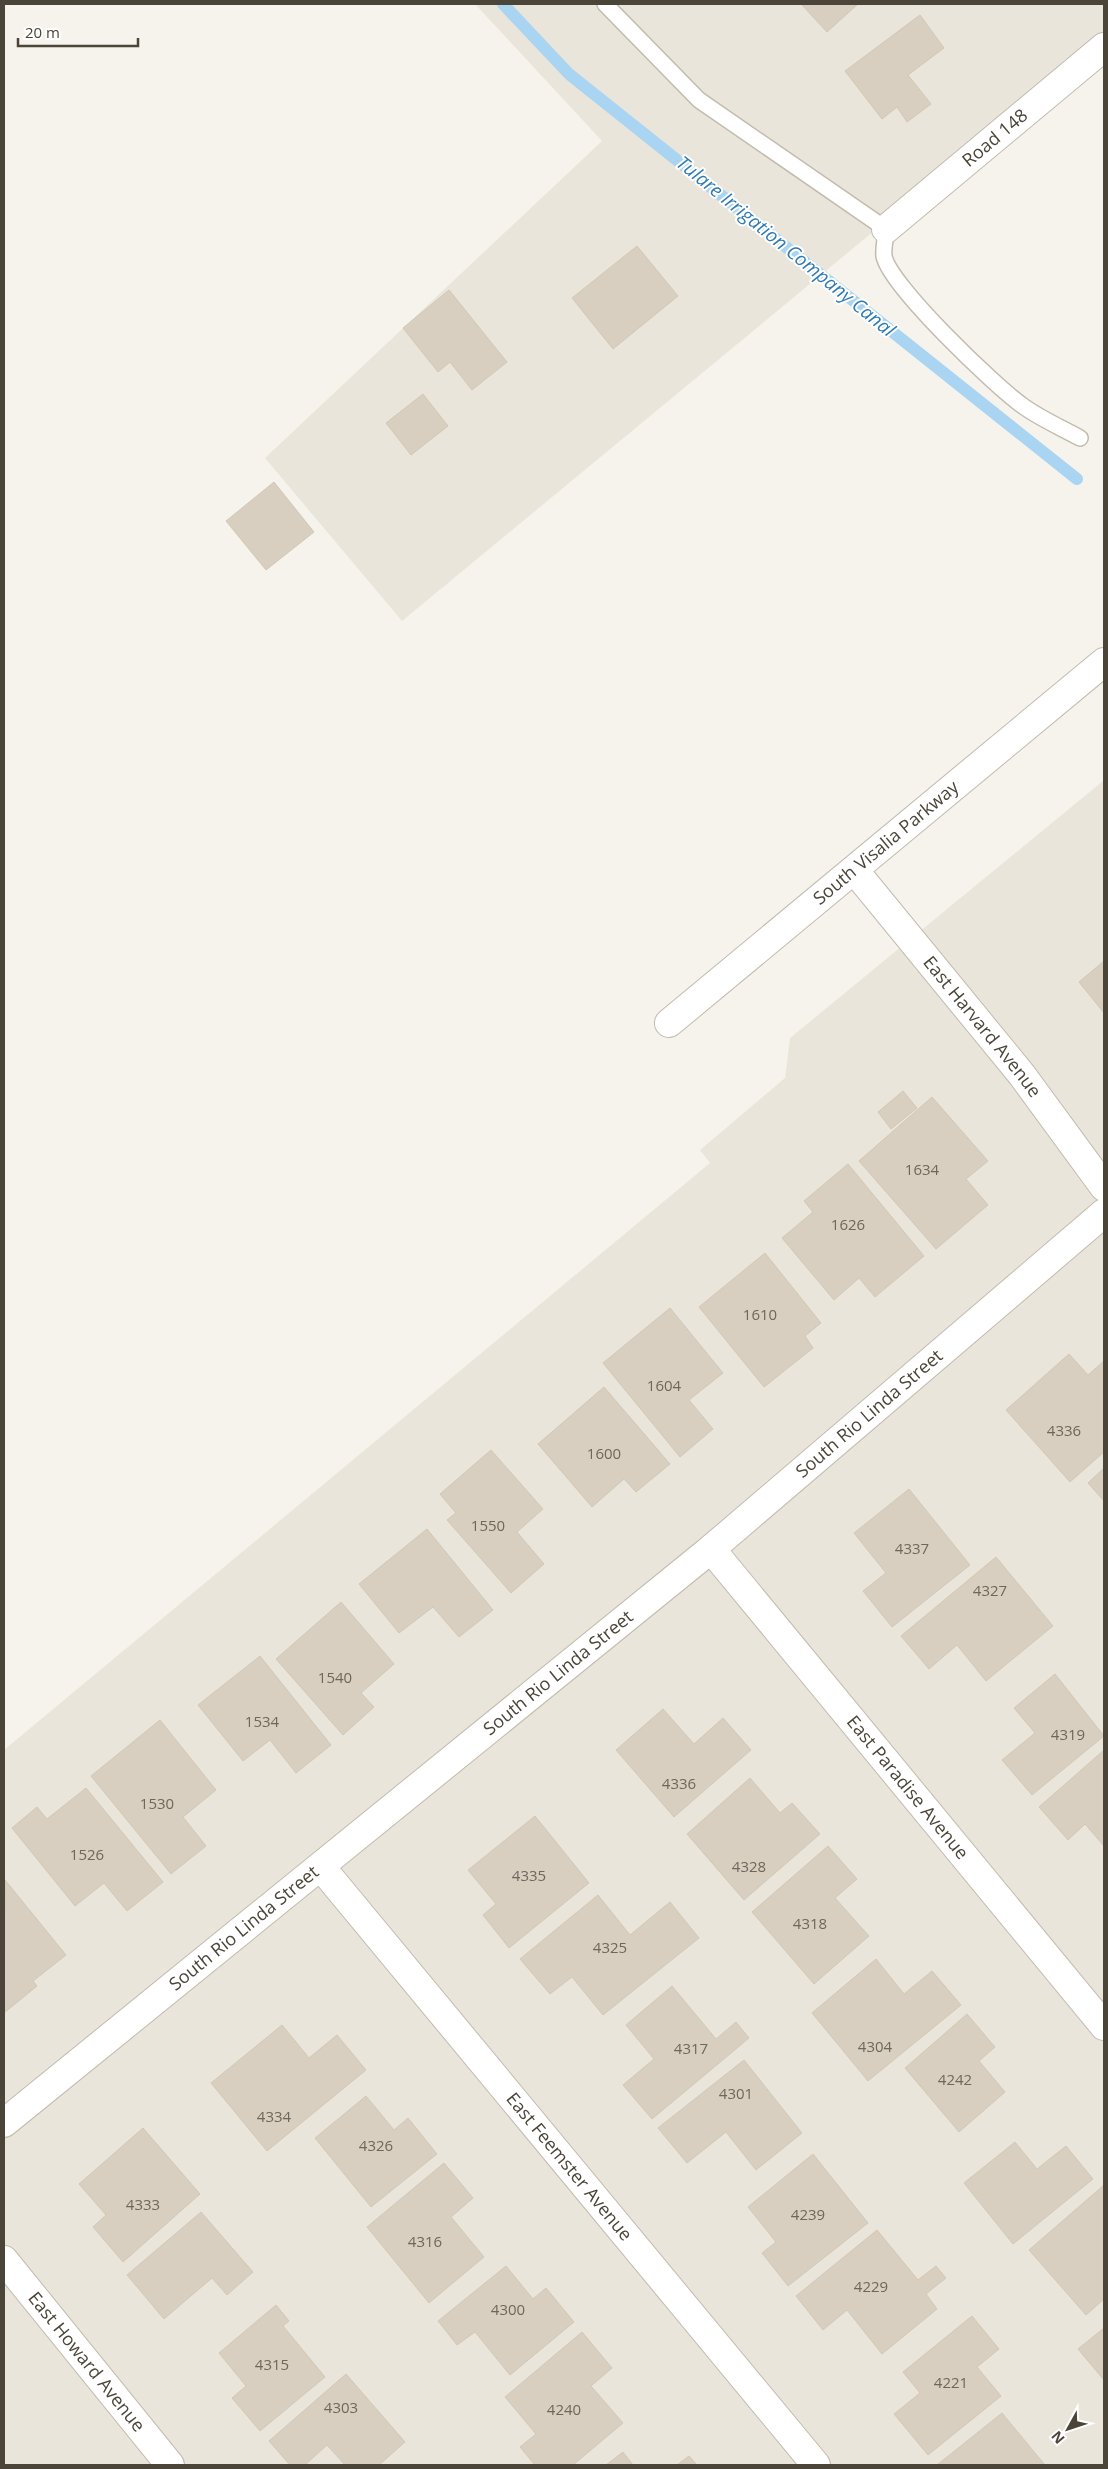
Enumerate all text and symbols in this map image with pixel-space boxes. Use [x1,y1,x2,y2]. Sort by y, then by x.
scale bar [18,15,138,47]
text: 20 m [25,22,60,42]
street label: Road 148 [957,103,1032,172]
water label: Tulare Irrigation Company Canal [671,150,902,343]
street label: South Visalia Parkway [808,774,964,910]
street label: East Harvard Avenue [918,951,1047,1102]
house number: 1634 [905,1159,940,1179]
house number: 1626 [831,1214,865,1234]
house number: 1610 [743,1304,777,1324]
street label: South Rio Linda Street [790,1343,947,1482]
house number: 1604 [647,1375,682,1395]
house number: 4336 [1047,1420,1081,1440]
house number: 1600 [587,1443,621,1463]
house number: 1550 [471,1515,505,1535]
house number: 4337 [895,1538,929,1558]
house number: 4327 [973,1580,1007,1600]
street label: South Rio Linda Street [478,1604,637,1740]
house number: 1540 [318,1667,352,1687]
street label: East Paradise Avenue [842,1710,975,1864]
house number: 1534 [245,1711,280,1731]
house number: 4319 [1051,1724,1085,1744]
house number: 4336 [662,1773,696,1793]
house number: 1530 [140,1793,174,1813]
house number: 1526 [70,1844,104,1864]
house number: 4328 [732,1856,766,1876]
street label: South Rio Linda Street [163,1859,323,1995]
house number: 4335 [512,1865,546,1885]
house number: 4318 [793,1913,827,1933]
house number: 4325 [593,1937,627,1957]
house number: 4304 [858,2036,893,2056]
house number: 4317 [674,2038,708,2058]
house number: 4242 [938,2069,972,2089]
house number: 4301 [719,2083,753,2103]
street label: East Feemster Avenue [501,2087,638,2245]
house number: 4334 [257,2106,292,2126]
house number: 4326 [359,2135,393,2155]
house number: 4333 [126,2194,160,2214]
house number: 4239 [791,2204,825,2224]
house number: 4316 [408,2231,442,2251]
house number: 4229 [854,2276,888,2296]
street label: East Howard Avenue [23,2286,151,2436]
house number: 4300 [491,2299,525,2319]
house number: 4315 [255,2354,289,2374]
house number: 4221 [934,2372,968,2392]
house number: 4303 [324,2397,358,2417]
house number: 4240 [547,2399,581,2419]
north arrow [1043,2404,1093,2454]
text: N [1047,2427,1069,2448]

